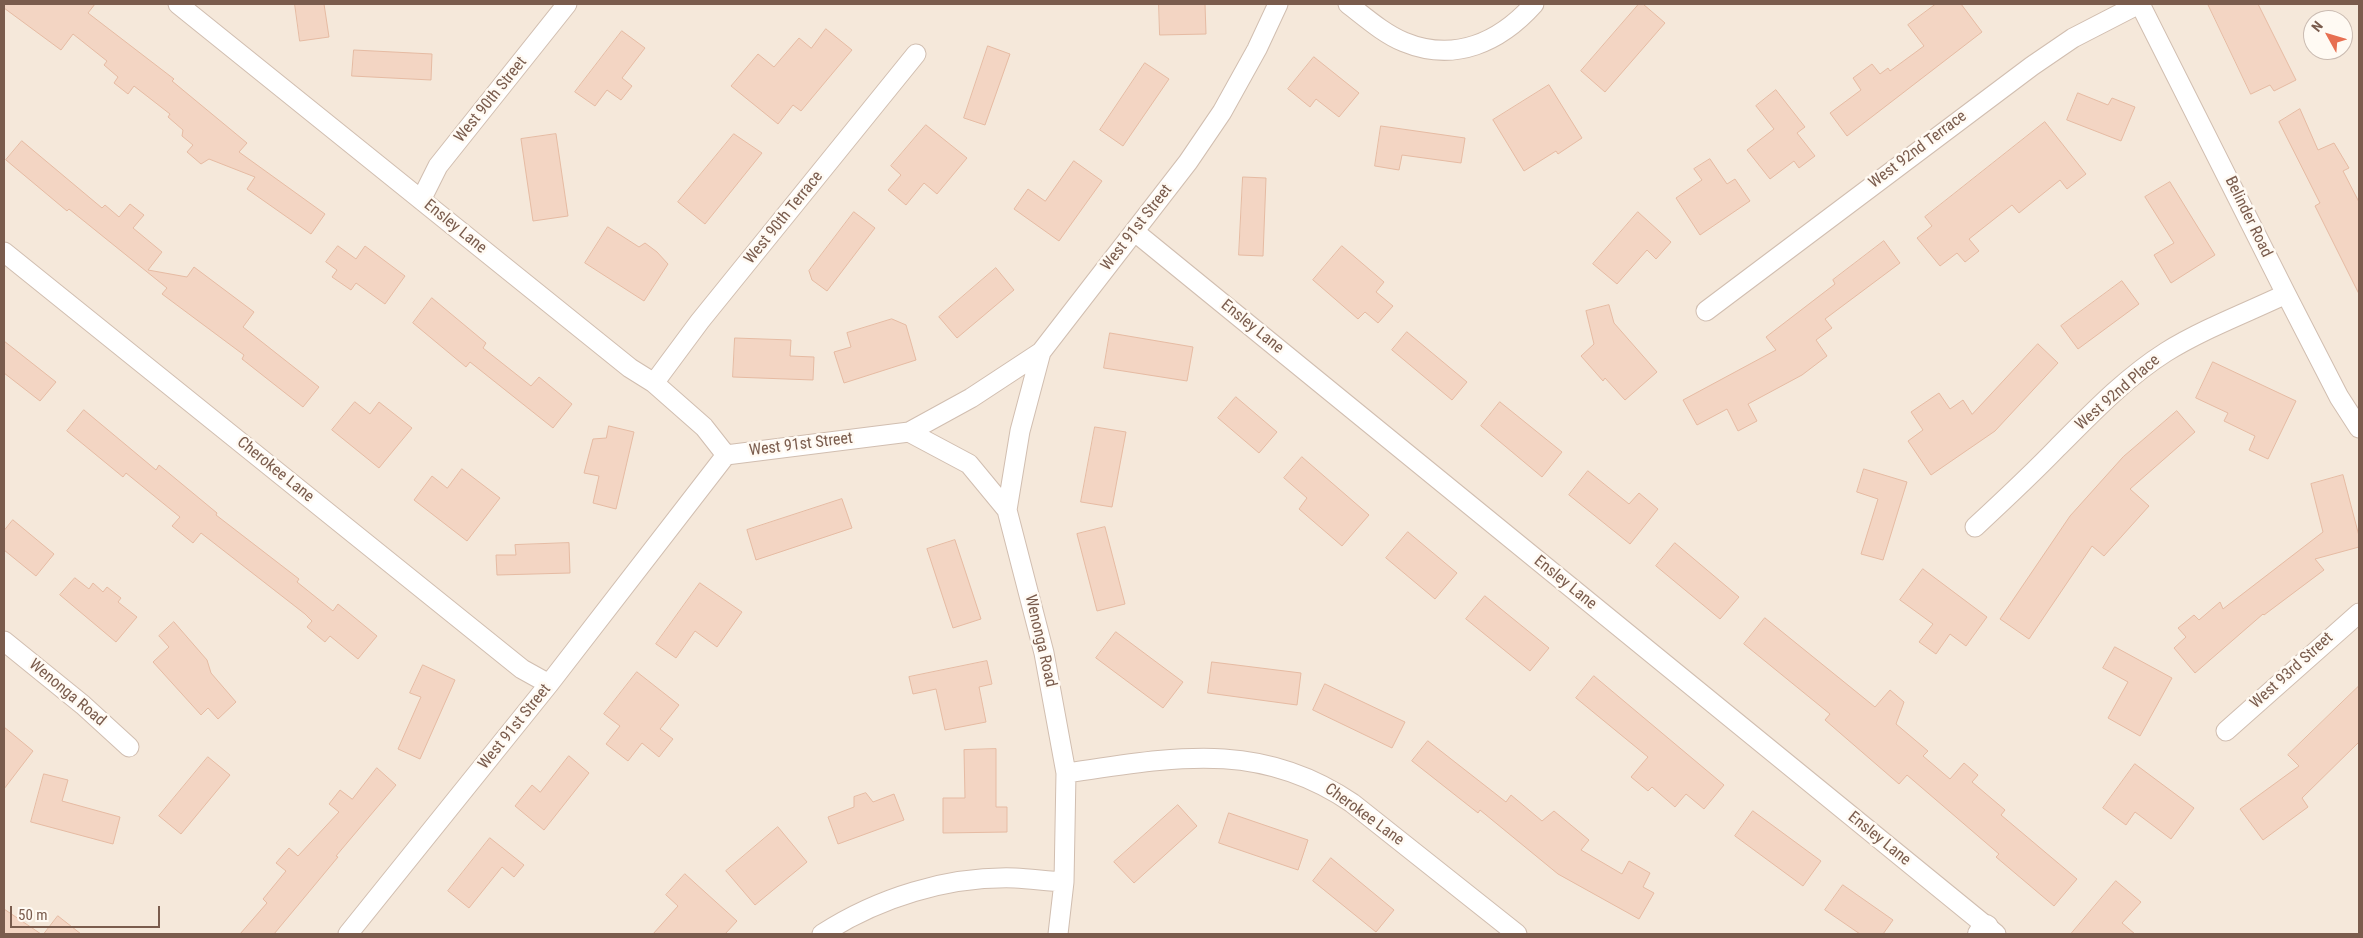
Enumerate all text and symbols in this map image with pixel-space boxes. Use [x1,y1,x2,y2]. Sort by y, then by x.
north arrow [2303,10,2353,60]
text: N [2308,18,2326,35]
street label: West 90th Street [451,53,531,147]
street label: West 92nd Terrace [1865,107,1971,193]
street label: West 90th Terrace [741,168,827,268]
street label: Belinder Road [2220,173,2276,261]
street label: West 91st Street [1097,181,1177,275]
street label: Ensley Lane [420,196,490,258]
street label: Ensley Lane [1217,296,1287,358]
street label: West 92nd Place [2072,351,2164,435]
street label: West 91st Street [748,429,854,461]
street label: Cherokee Lane [233,433,317,507]
street label: Ensley Lane [1530,552,1600,614]
street label: Wenonga Road [1020,593,1060,689]
street label: West 93rd Street [2247,629,2337,713]
street label: Wenonga Road [25,655,109,731]
street label: West 91st Street [475,680,555,774]
street label: Cherokee Lane [1321,780,1407,850]
street label: Ensley Lane [1844,808,1914,870]
scale bar [12,896,162,928]
text: 50 m [18,906,48,924]

